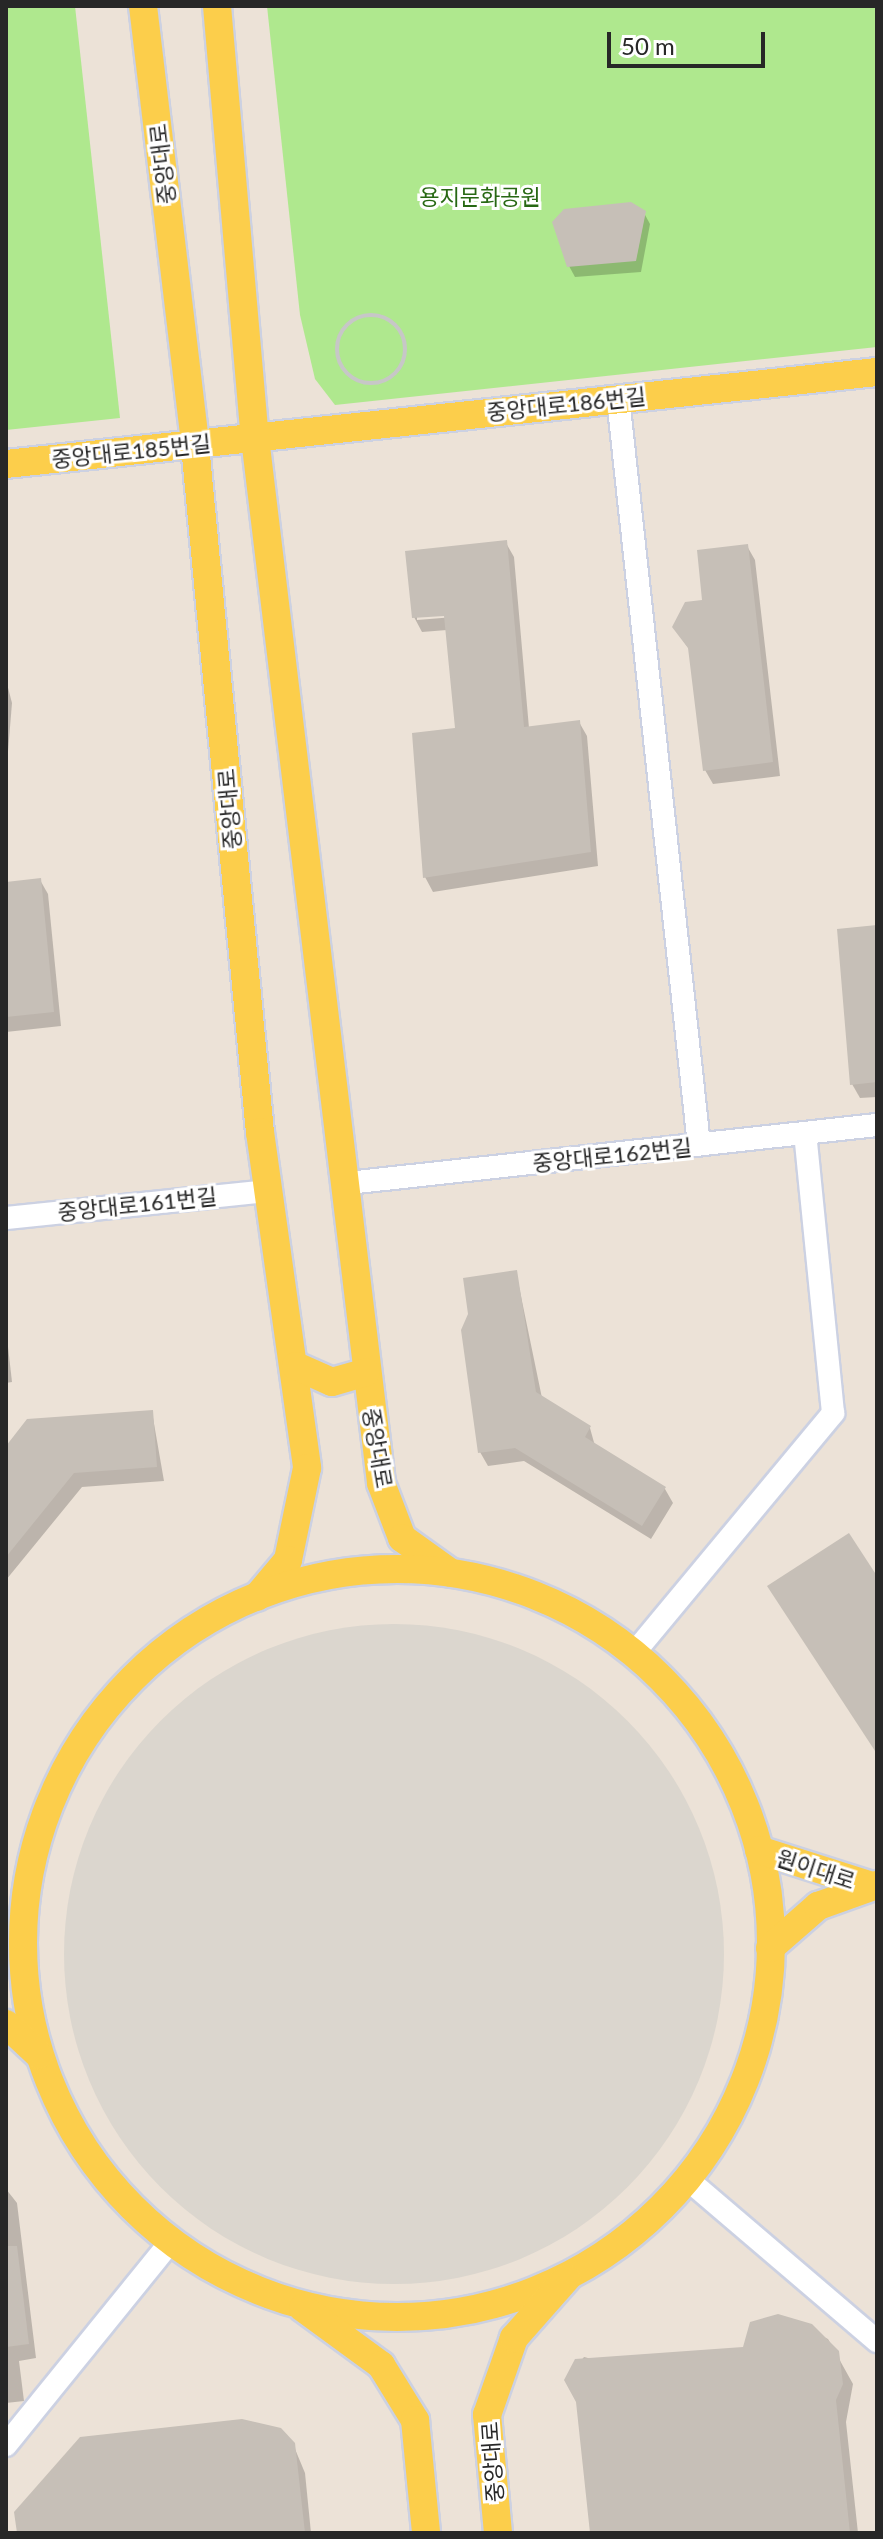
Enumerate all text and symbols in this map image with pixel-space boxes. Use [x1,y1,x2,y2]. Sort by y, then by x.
scale bar [611,16,769,66]
text: 50 m [621,31,675,60]
street label: 중앙대로 [144,122,180,206]
park label: 용지문화공원 [419,184,541,210]
street label: 중앙대로186번길 [485,383,647,425]
street label: 중앙대로185번길 [50,430,212,472]
street label: 중앙대로 [212,768,246,850]
street label: 중앙대로162번길 [531,1134,693,1176]
street label: 중앙대로161번길 [56,1183,218,1225]
street label: 중앙대로 [358,1406,398,1490]
street label: 원이대로 [773,1844,859,1894]
street label: 중앙대로 [476,2421,508,2503]

